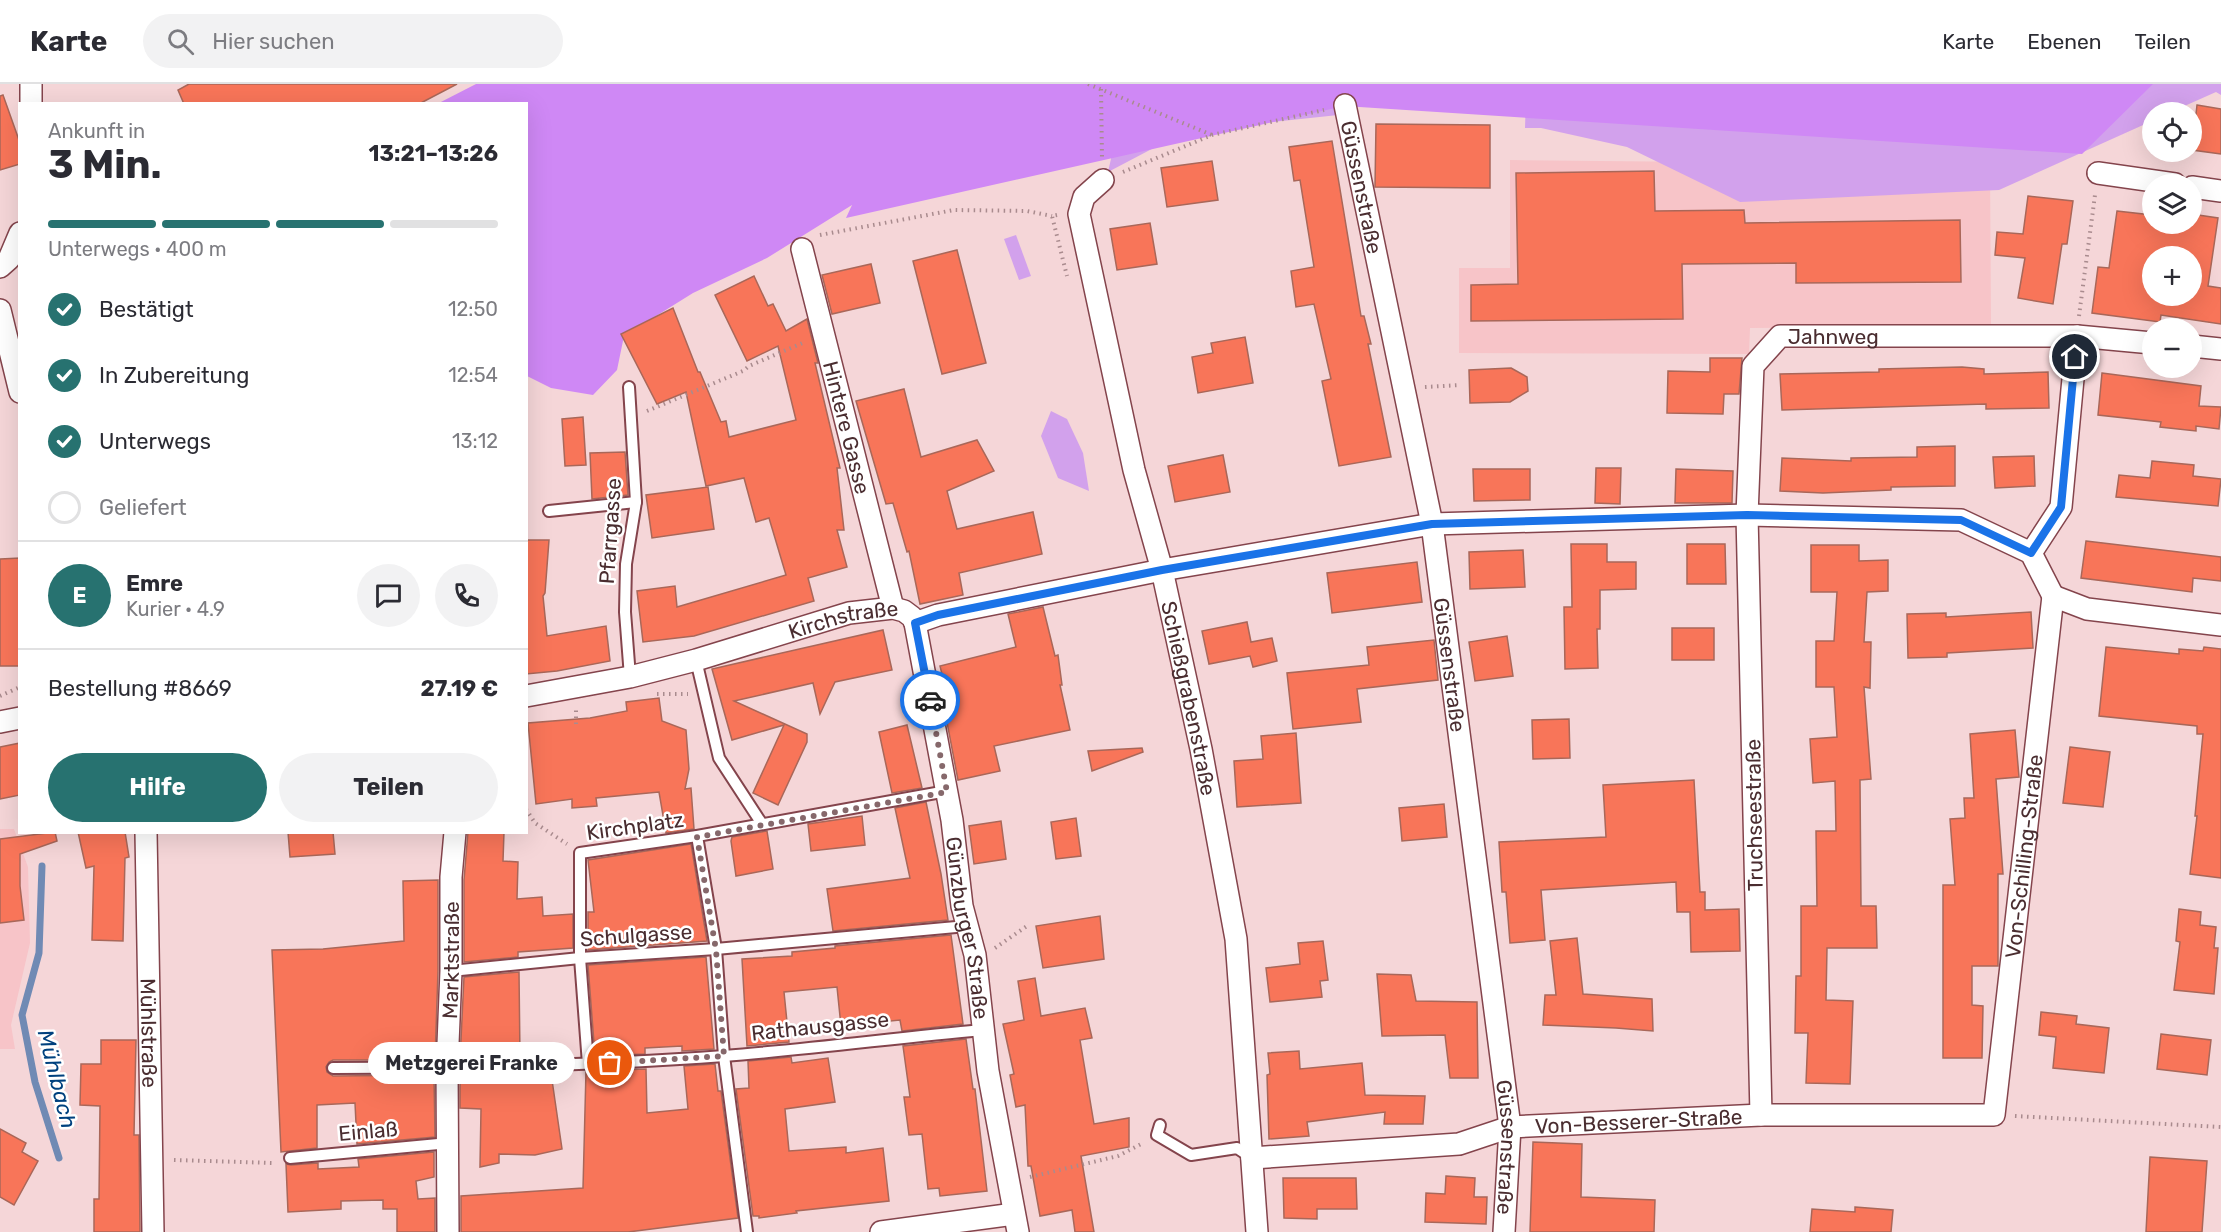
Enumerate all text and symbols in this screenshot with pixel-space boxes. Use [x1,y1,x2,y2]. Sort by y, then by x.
search box [143,14,563,68]
text: Karte [30,25,107,58]
icon: search [164,25,197,58]
text: Hier suchen [212,28,335,55]
text: Karte [1942,29,1994,54]
text: Ebenen [2027,29,2101,54]
text: Teilen [2134,29,2191,54]
map controls [2142,102,2202,378]
button: locate [2142,102,2202,162]
street label: Güssenstraße [1336,118,1388,256]
text: Ankunft in [48,119,145,143]
text: 13:21–13:26 [369,140,498,167]
text: 3 Min. [48,142,162,188]
button: layers [2142,174,2202,234]
text: Unterwegs · 400 m [48,237,227,261]
button: + [2142,246,2202,306]
icon: check [48,293,81,326]
text: Bestätigt [99,296,194,323]
text: 12:50 [448,297,498,321]
button: − [2142,318,2202,378]
street label: Jahnweg [1788,324,1879,349]
pin [2049,331,2100,382]
icon: home [2058,340,2091,373]
street label: Hintere Gasse [818,358,876,497]
icon: check [48,359,81,392]
text: In Zubereitung [99,362,249,389]
text: 12:54 [448,363,498,387]
icon: check [48,425,81,458]
text: Unterwegs [99,428,211,455]
text: 13:12 [452,429,498,453]
street label: Pfarrgasse [594,477,626,585]
text: Geliefert [99,494,187,521]
button: chat [357,564,420,627]
button: phone [435,564,498,627]
text: Emre [126,570,183,597]
text: E [72,582,87,609]
street label: Kirchstraße [785,595,899,643]
street label: Güssenstraße [1429,596,1471,734]
text: Kurier · 4.9 [126,597,225,621]
street label: Schießgrabenstraße [1157,599,1222,797]
courier [900,670,960,730]
text: Bestellung #8669 [48,675,232,702]
text: 27.19 € [421,675,498,702]
icon: car [914,684,947,717]
street label: Truchseestraße [1740,739,1768,891]
button: Hilfe [48,753,267,822]
button: Teilen [279,753,498,822]
street label: Von-Schilling-Straße [1999,753,2047,959]
street label: Kirchplatz [585,807,685,845]
street label: Günzburger Straße [942,835,995,1021]
street label: Marktstraße [437,901,464,1019]
street label: Schulgasse [579,919,693,951]
street label: Mühlstraße [136,978,163,1088]
street label: Rathausgasse [750,1006,890,1046]
water label: Mühlbach [32,1027,82,1131]
pin [584,1037,635,1088]
callout: Metzgerei Franke [367,1042,574,1084]
icon: bag [593,1046,626,1079]
text: Metzgerei Franke [385,1051,558,1075]
street label: Güssenstraße [1491,1078,1522,1215]
street label: Von-Besserer-Straße [1534,1103,1743,1138]
street label: Einlaß [337,1116,399,1146]

